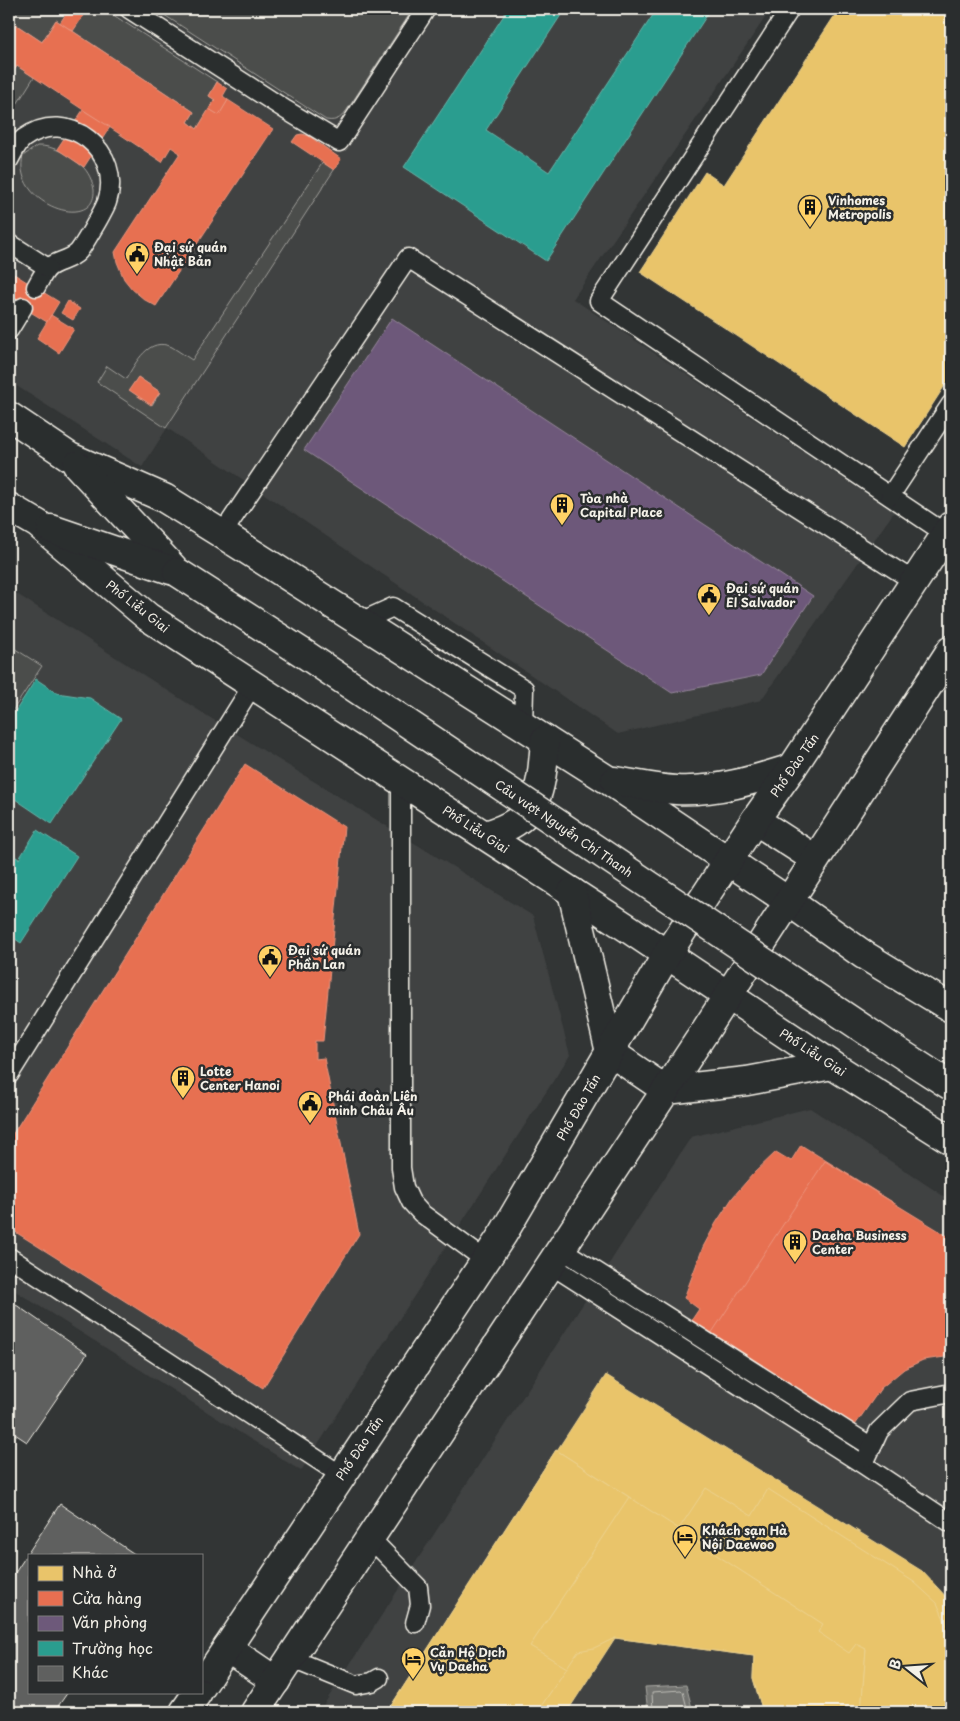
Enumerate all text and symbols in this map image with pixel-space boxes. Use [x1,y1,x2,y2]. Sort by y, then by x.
place label: Vinhomes Metropolis [828,191,892,223]
building icon: Vinhomes Metropolis [797,194,823,228]
place label: Đại sứ quán Nhật Bản [154,238,227,270]
public building icon: Đại sứ quán Nhật Bản [124,241,150,275]
place label: Tòa nhà Capital Place [580,489,663,521]
building icon: Tòa nhà Capital Place [549,492,575,526]
street label: Phố Liễu Giai [103,576,173,636]
place label: Đại sứ quán El Salvador [726,579,799,611]
public building icon: Đại sứ quán El Salvador [696,582,722,616]
street label: Phố Đào Tấn [765,730,823,800]
street label: Cầu vượt Nguyễn Chí Thanh [491,775,637,881]
street label: Phố Liễu Giai [439,801,513,857]
place label: Đại sứ quán Phần Lan [288,941,361,973]
public building icon: Đại sứ quán Phần Lan [257,944,283,978]
street label: Phố Liễu Giai [776,1024,850,1080]
place label: Lotte Center Hanoi [200,1062,280,1094]
building icon: Lotte Center Hanoi [170,1065,196,1099]
street label: Phố Đào Tấn [552,1070,604,1144]
place label: Phái đoàn Liên minh Châu Âu [328,1087,418,1119]
public building icon: Phái đoàn Liên minh Châu Âu [297,1090,323,1124]
place label: Daeha Business Center [812,1226,907,1258]
building icon: Daeha Business Center [782,1229,808,1263]
street label: Phố Đào Tấn [331,1412,387,1484]
place label: Khách sạn Hà Nội Daewoo [702,1521,788,1553]
hotel icon: Khách sạn Hà Nội Daewoo [672,1524,698,1558]
legend [28,1554,202,1694]
text: Nhà ở [72,1560,117,1583]
text: Cửa hàng [72,1586,142,1609]
text: Văn phòng [72,1610,148,1633]
text: Trường học [72,1636,153,1659]
place label: Căn Hộ Dịch Vụ Daeha [430,1643,505,1675]
north arrow [882,1644,932,1694]
hotel icon: Căn Hộ Dịch Vụ Daeha [400,1646,426,1680]
text: B [884,1656,907,1672]
text: Khác [72,1660,108,1683]

